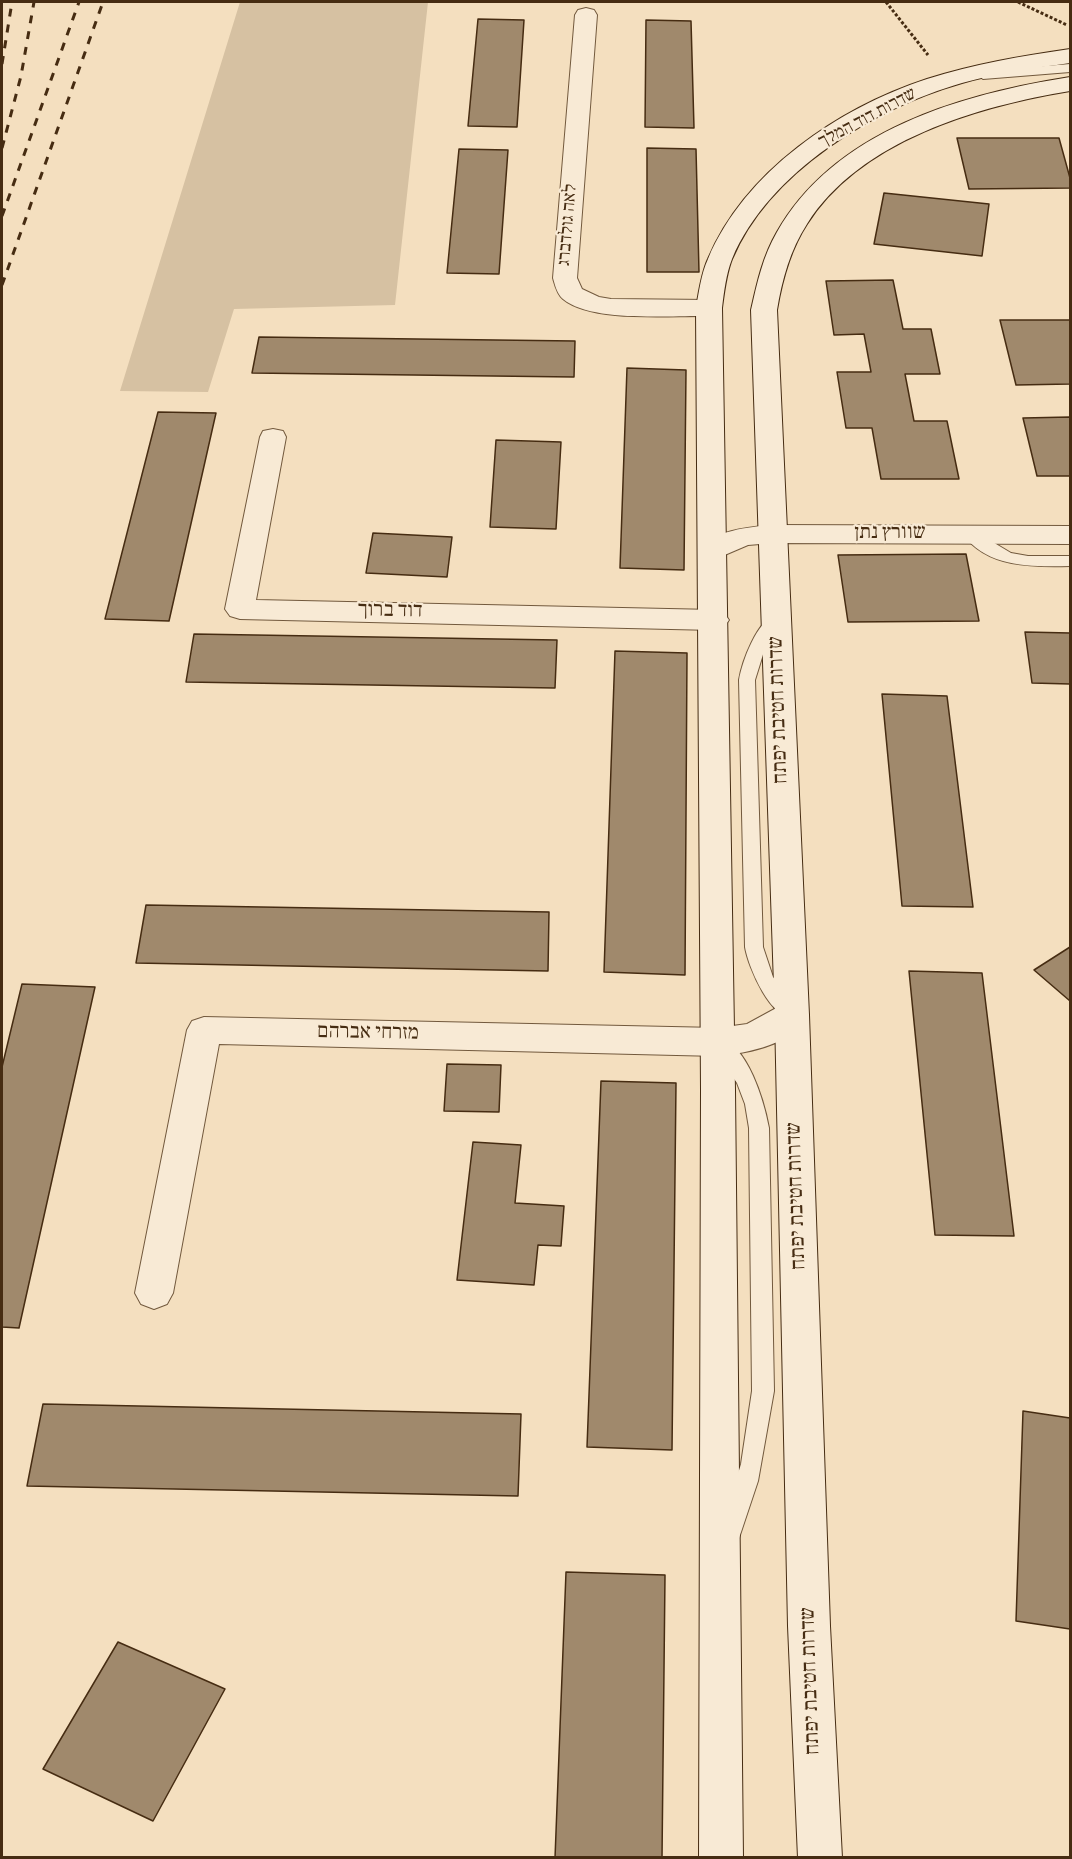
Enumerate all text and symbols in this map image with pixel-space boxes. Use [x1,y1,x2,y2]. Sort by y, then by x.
street label: שדרות דוד המלך [815,84,921,154]
street label: לאה גולדברג [555,183,583,267]
street label: שוורץ נתן [854,521,926,547]
street label: דוד ברוך [357,599,423,625]
street label: שדרות חטיבת יפתח [765,636,795,784]
street label: מזרחי אברהם [317,1021,419,1047]
street label: שדרות חטיבת יפתח [783,1122,813,1270]
street label: שדרות חטיבת יפתח [797,1607,827,1755]

